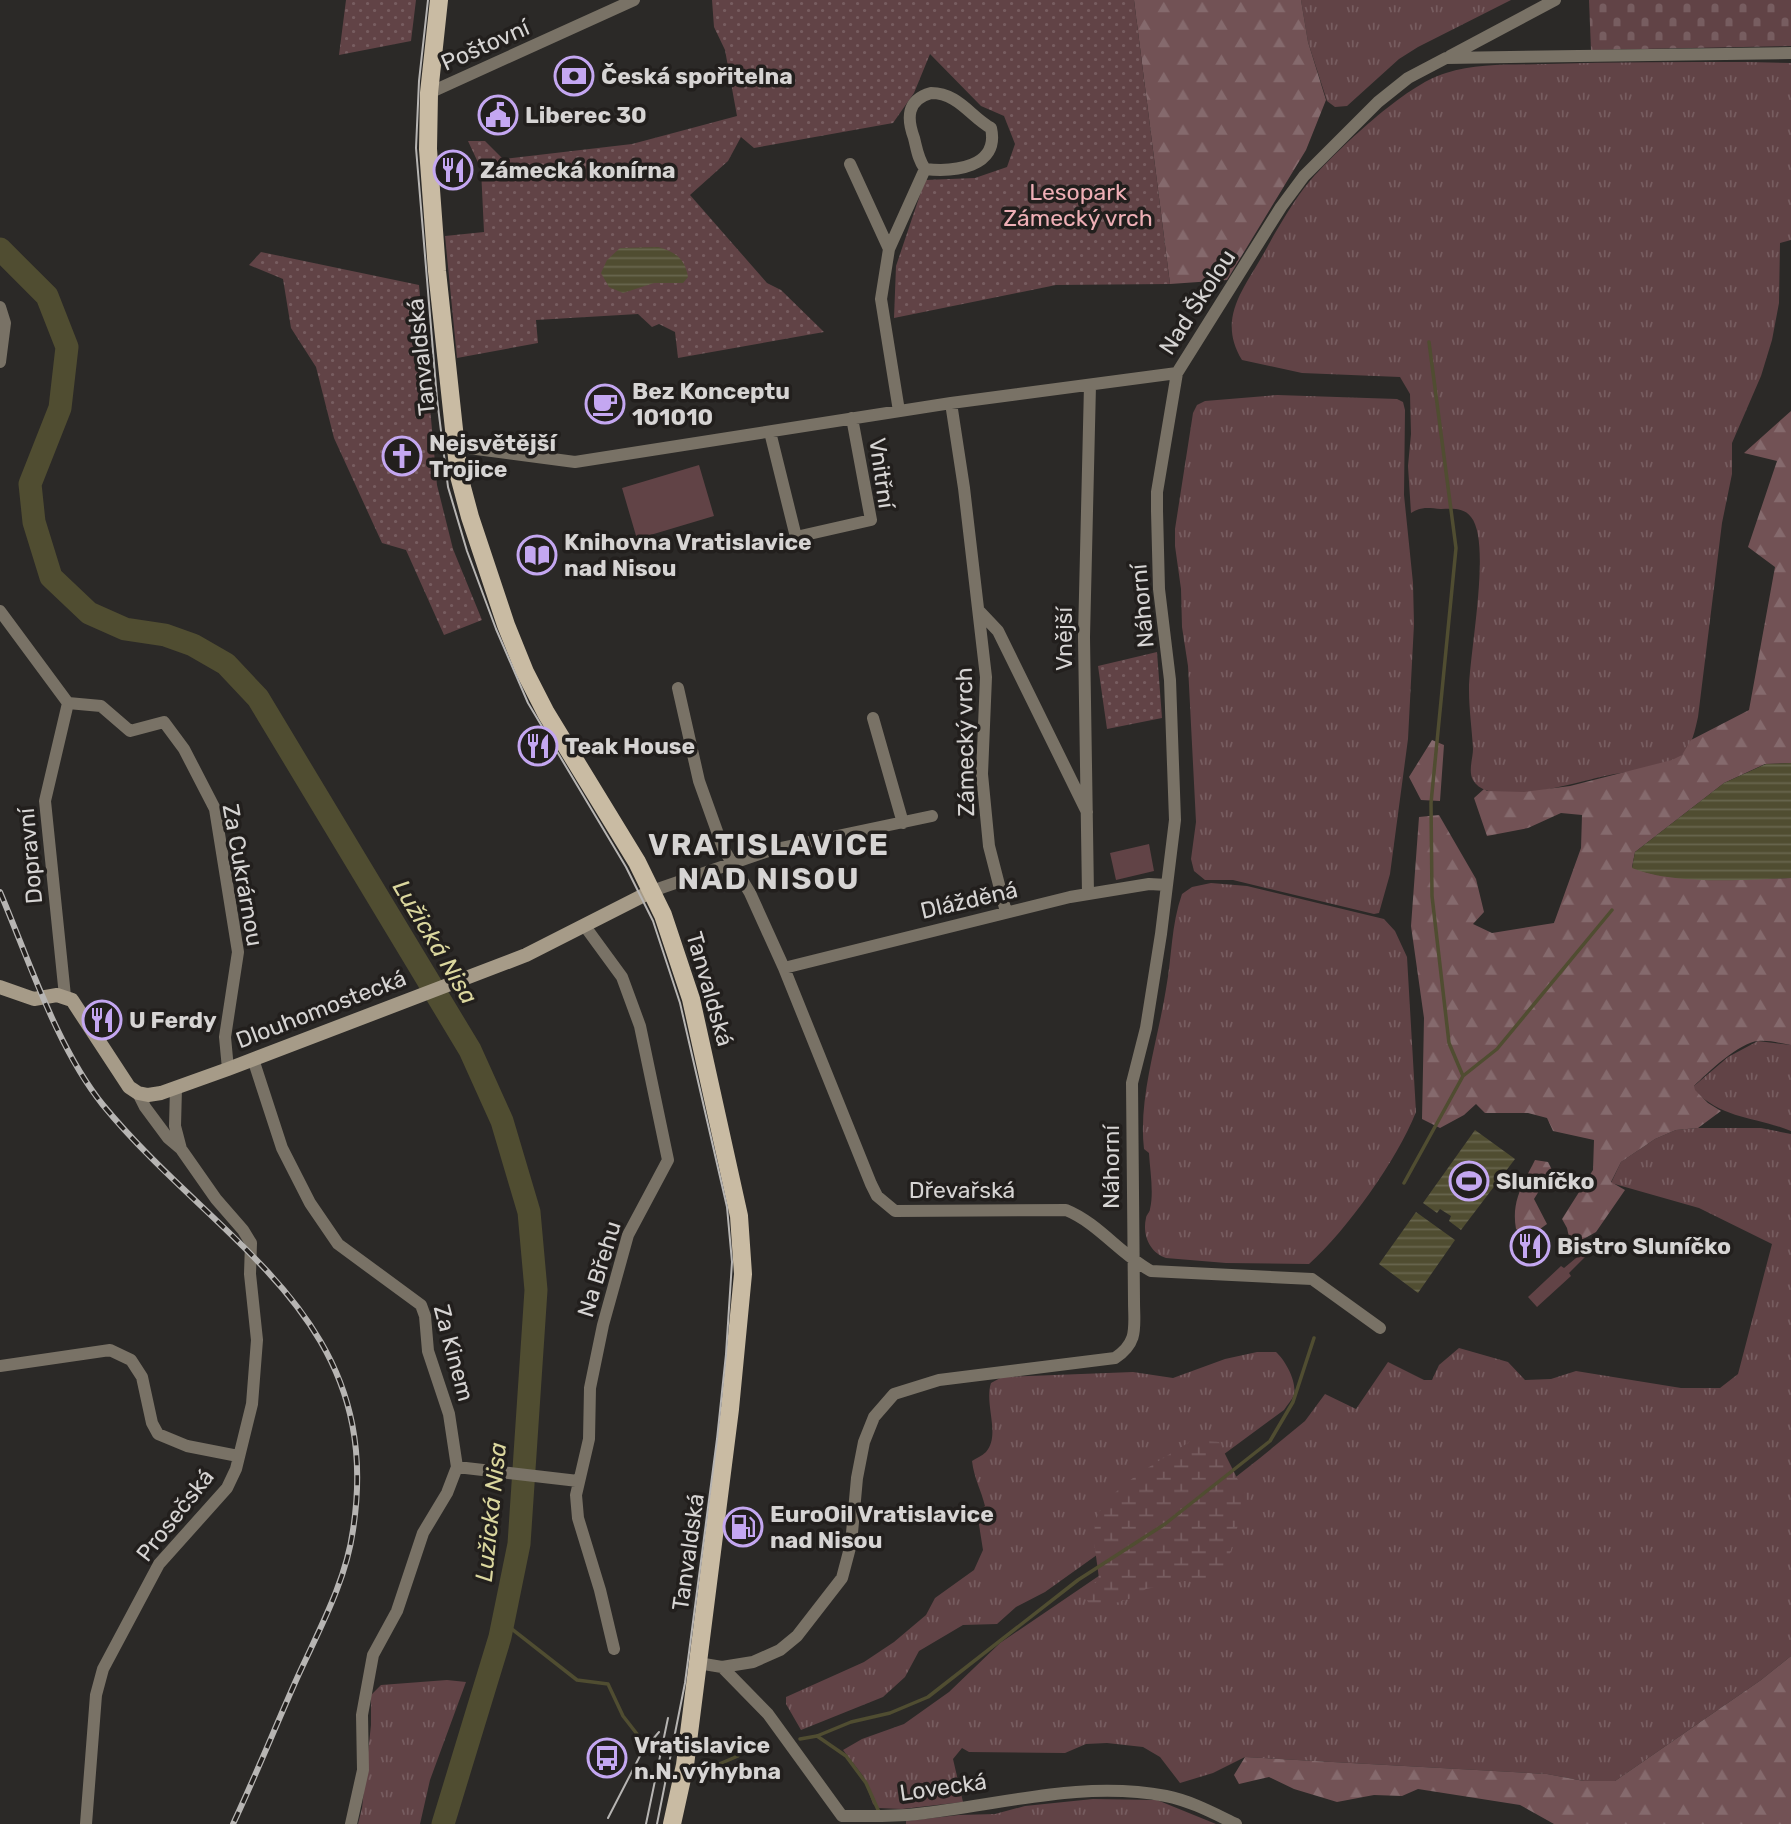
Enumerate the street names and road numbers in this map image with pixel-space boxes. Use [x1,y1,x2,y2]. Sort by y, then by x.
street label: Poštovní [437,13,535,77]
street label: Nad Školou [1153,244,1241,360]
street label: Tanvaldská [401,297,441,417]
street label: Vnitřní [863,436,901,511]
street label: Náhorní [1124,561,1160,649]
street label: Vnější [1050,606,1078,671]
street label: Zámecký vrch [950,667,980,817]
street label: Za Cukrárnou [217,802,269,948]
street label: Dopravní [12,806,48,905]
street label: Dlážděná [918,875,1020,925]
street label: Tanvaldská [680,929,740,1049]
street label: Dlouhomostecká [232,964,410,1054]
street label: Náhorní [1097,1124,1125,1209]
street label: Dřevařská [909,1176,1015,1204]
street label: Na Břehu [571,1218,627,1320]
street label: Za Kinem [428,1302,480,1404]
street label: Prosečská [130,1463,220,1567]
street label: Tanvaldská [666,1492,710,1612]
street label: Lovecká [898,1767,988,1807]

